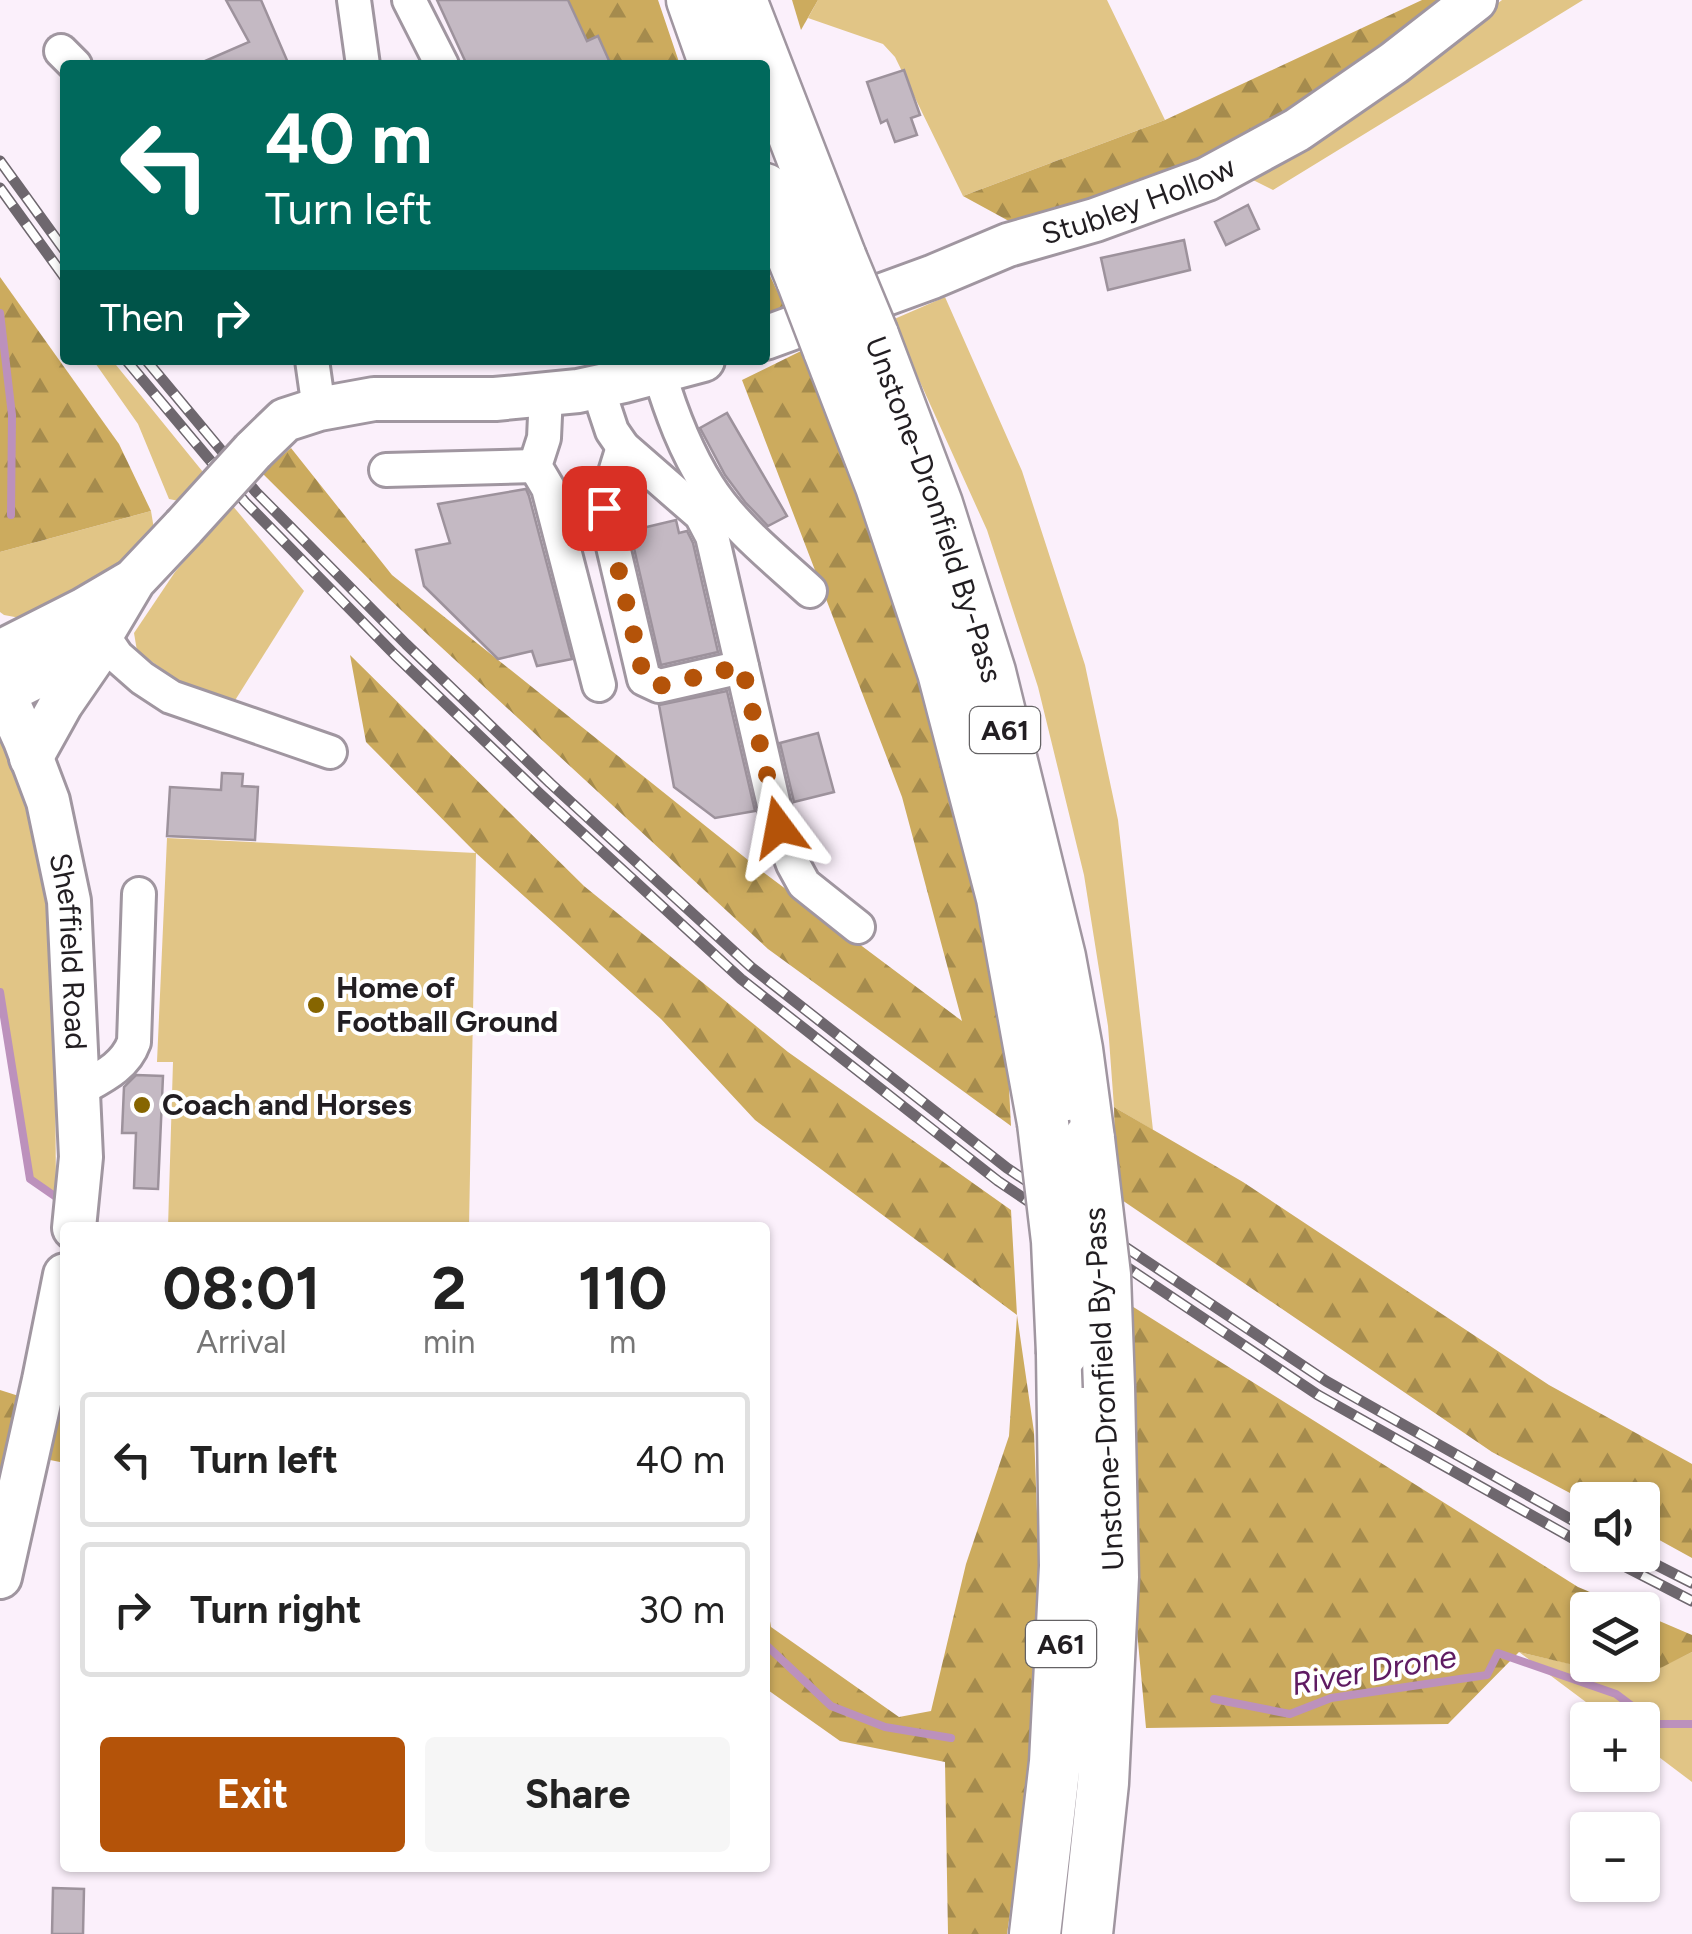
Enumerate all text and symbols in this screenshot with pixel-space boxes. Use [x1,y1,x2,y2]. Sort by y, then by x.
text: 40 m [265,96,432,181]
icon: left [100,100,230,230]
street label: Stubley Hollow [1037,148,1242,252]
text: Turn left [265,181,432,235]
icon: right [204,290,259,345]
text: Then [100,295,184,341]
street label: Unstone-Dronfield By-Pass [857,331,1011,686]
pin [562,466,647,551]
icon: arrive [577,481,632,536]
road number: A61 [970,707,1040,753]
position arrow [727,775,831,879]
street label: Sheffield Road [41,849,95,1051]
place label: Home of Football Ground [336,969,558,1040]
marker: Home of Football Ground [305,994,327,1016]
place label: Coach and Horses [162,1086,412,1123]
marker: Coach and Horses [131,1094,153,1116]
street label: Unstone-Dronfield By-Pass [1075,1206,1132,1572]
text: 08:01 [163,1252,320,1324]
text: 2 [432,1252,467,1324]
text: 110 [578,1252,667,1324]
text: Arrival [196,1323,287,1361]
text: min [423,1323,475,1361]
text: m [609,1323,636,1361]
icon: left [105,1432,160,1487]
text: Turn left [190,1437,338,1483]
text: 40 m [635,1437,725,1483]
map controls [1570,1482,1660,1902]
button: sound [1570,1482,1660,1572]
icon: right [105,1582,160,1637]
text: Turn right [190,1587,362,1633]
text: 30 m [638,1587,725,1633]
button: layers [1570,1592,1660,1682]
road number: A61 [1026,1621,1096,1667]
water label: River Drone [1289,1637,1459,1703]
button: + [1570,1702,1660,1792]
button: Exit [100,1737,405,1852]
button: Share [425,1737,730,1852]
button: − [1570,1812,1660,1902]

